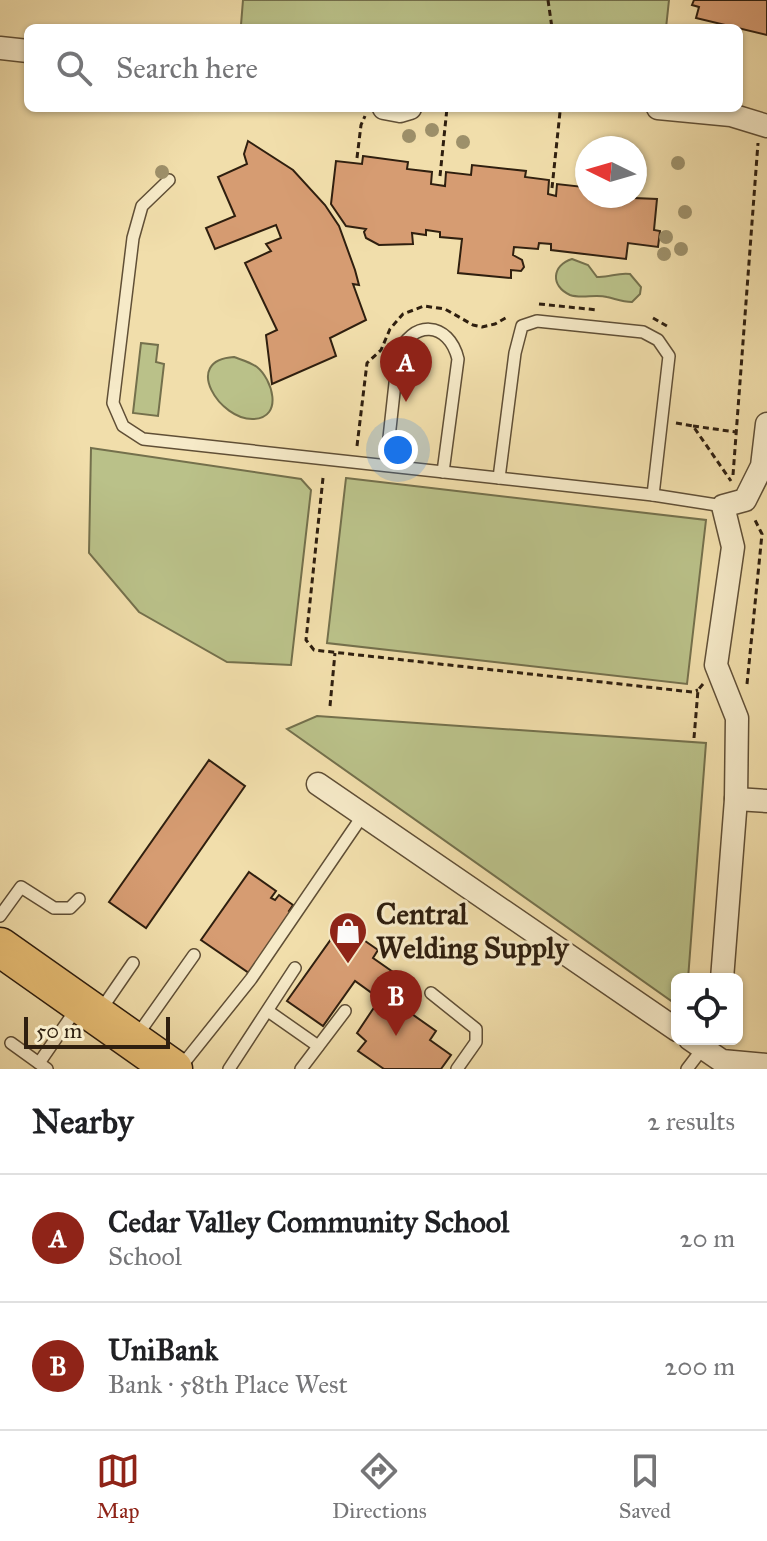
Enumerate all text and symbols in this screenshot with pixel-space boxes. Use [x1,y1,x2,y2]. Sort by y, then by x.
search box [24,24,743,112]
icon: search [52,46,96,90]
text: Search here [116,50,258,86]
north arrow [575,136,647,208]
pin: A [380,336,432,402]
your location [378,430,418,470]
place label: Central Welding Supply [376,896,569,966]
shop icon: Central Welding Supply [327,910,369,965]
pin: B [370,970,422,1036]
map controls [671,973,743,1045]
button: locate [671,973,743,1045]
scale bar [24,1013,170,1049]
text: 50 m [36,1017,82,1044]
text: Nearby [32,1101,134,1142]
text: 2 results [647,1105,735,1137]
text: Cedar Valley Community School [108,1204,509,1240]
text: A [49,1222,67,1254]
text: 20 m [680,1222,735,1254]
text: School [108,1240,182,1272]
text: UniBank [108,1332,218,1368]
text: B [49,1350,67,1382]
text: 200 m [664,1350,735,1382]
text: Bank · 58th Place West [108,1368,348,1400]
tab: Map [96,1449,140,1524]
tab: Directions [332,1449,427,1524]
tab: Saved [619,1449,671,1524]

